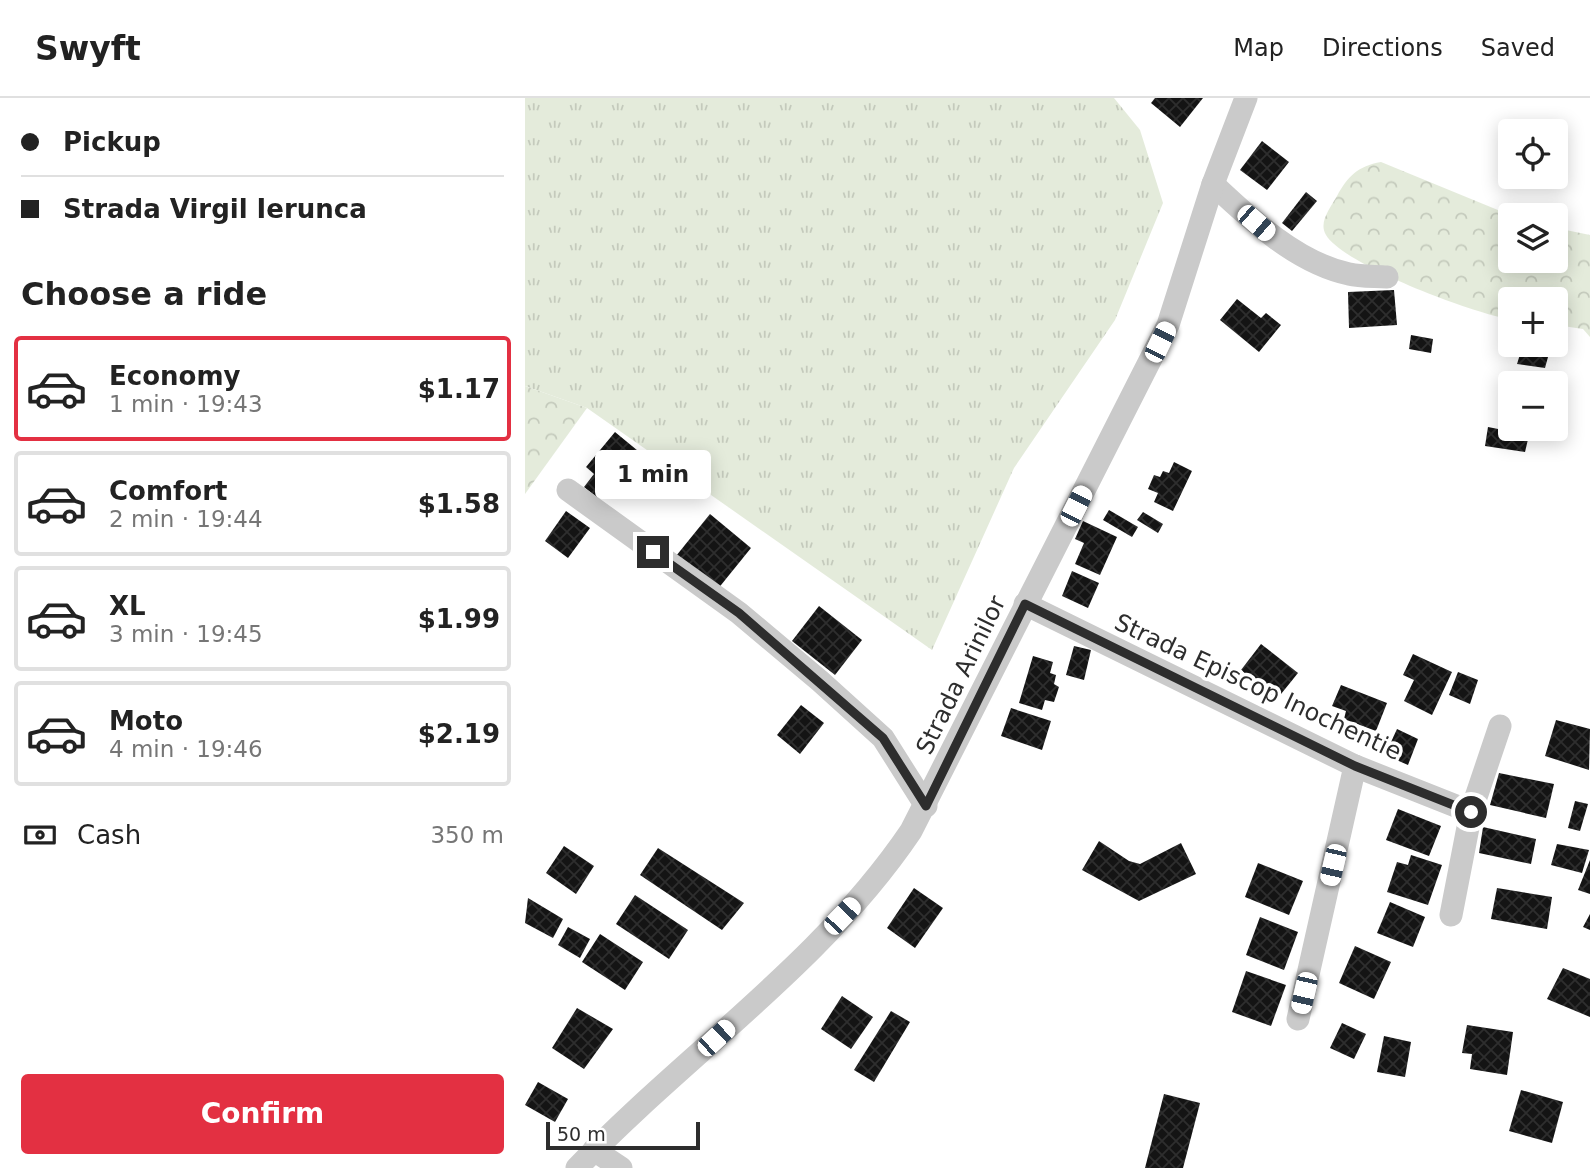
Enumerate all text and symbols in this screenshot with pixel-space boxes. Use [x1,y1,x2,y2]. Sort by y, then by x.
text: Swyft [35,29,141,68]
text: Map [1233,34,1284,62]
text: Directions [1322,34,1443,62]
text: Saved [1481,34,1555,62]
map controls [1498,119,1568,441]
button: locate [1498,119,1568,189]
text: Pickup [63,127,161,157]
text: Strada Virgil Ierunca [63,194,367,224]
car [1234,201,1279,245]
button: layers [1498,203,1568,273]
text: Choose a ride [21,275,267,313]
button: + [1498,287,1568,357]
car [1142,319,1179,365]
icon: car [25,357,88,420]
text: Economy [109,361,240,391]
button: − [1498,371,1568,441]
text: $1.17 [418,374,500,404]
text: 1 min · 19:43 [109,391,263,417]
callout: 1 min [595,450,711,500]
text: 1 min [617,461,689,487]
icon: car [25,472,88,535]
text: Comfort [109,476,227,506]
car [1058,483,1095,529]
text: $1.58 [418,489,500,519]
text: 2 min · 19:44 [109,506,263,532]
route end [637,536,669,568]
icon: car [25,587,88,650]
text: XL [109,591,146,621]
street label: Strada Arinilor [911,591,1012,759]
text: $1.99 [418,604,500,634]
street label: Strada Episcop Inochentie [1110,608,1406,766]
text: 3 min · 19:45 [109,621,263,647]
icon: car [25,702,88,765]
text: Moto [109,706,183,736]
text: $2.19 [418,719,500,749]
text: 4 min · 19:46 [109,736,263,762]
route start [1455,796,1487,828]
icon: cash [21,816,59,854]
text: Cash [77,820,141,850]
text: 350 m [430,822,504,848]
car [1319,842,1348,888]
car [820,894,865,938]
car [1290,970,1319,1016]
car [694,1016,739,1060]
button: Confirm [21,1074,504,1154]
scale bar [546,1119,700,1151]
text: 50 m [557,1123,606,1145]

